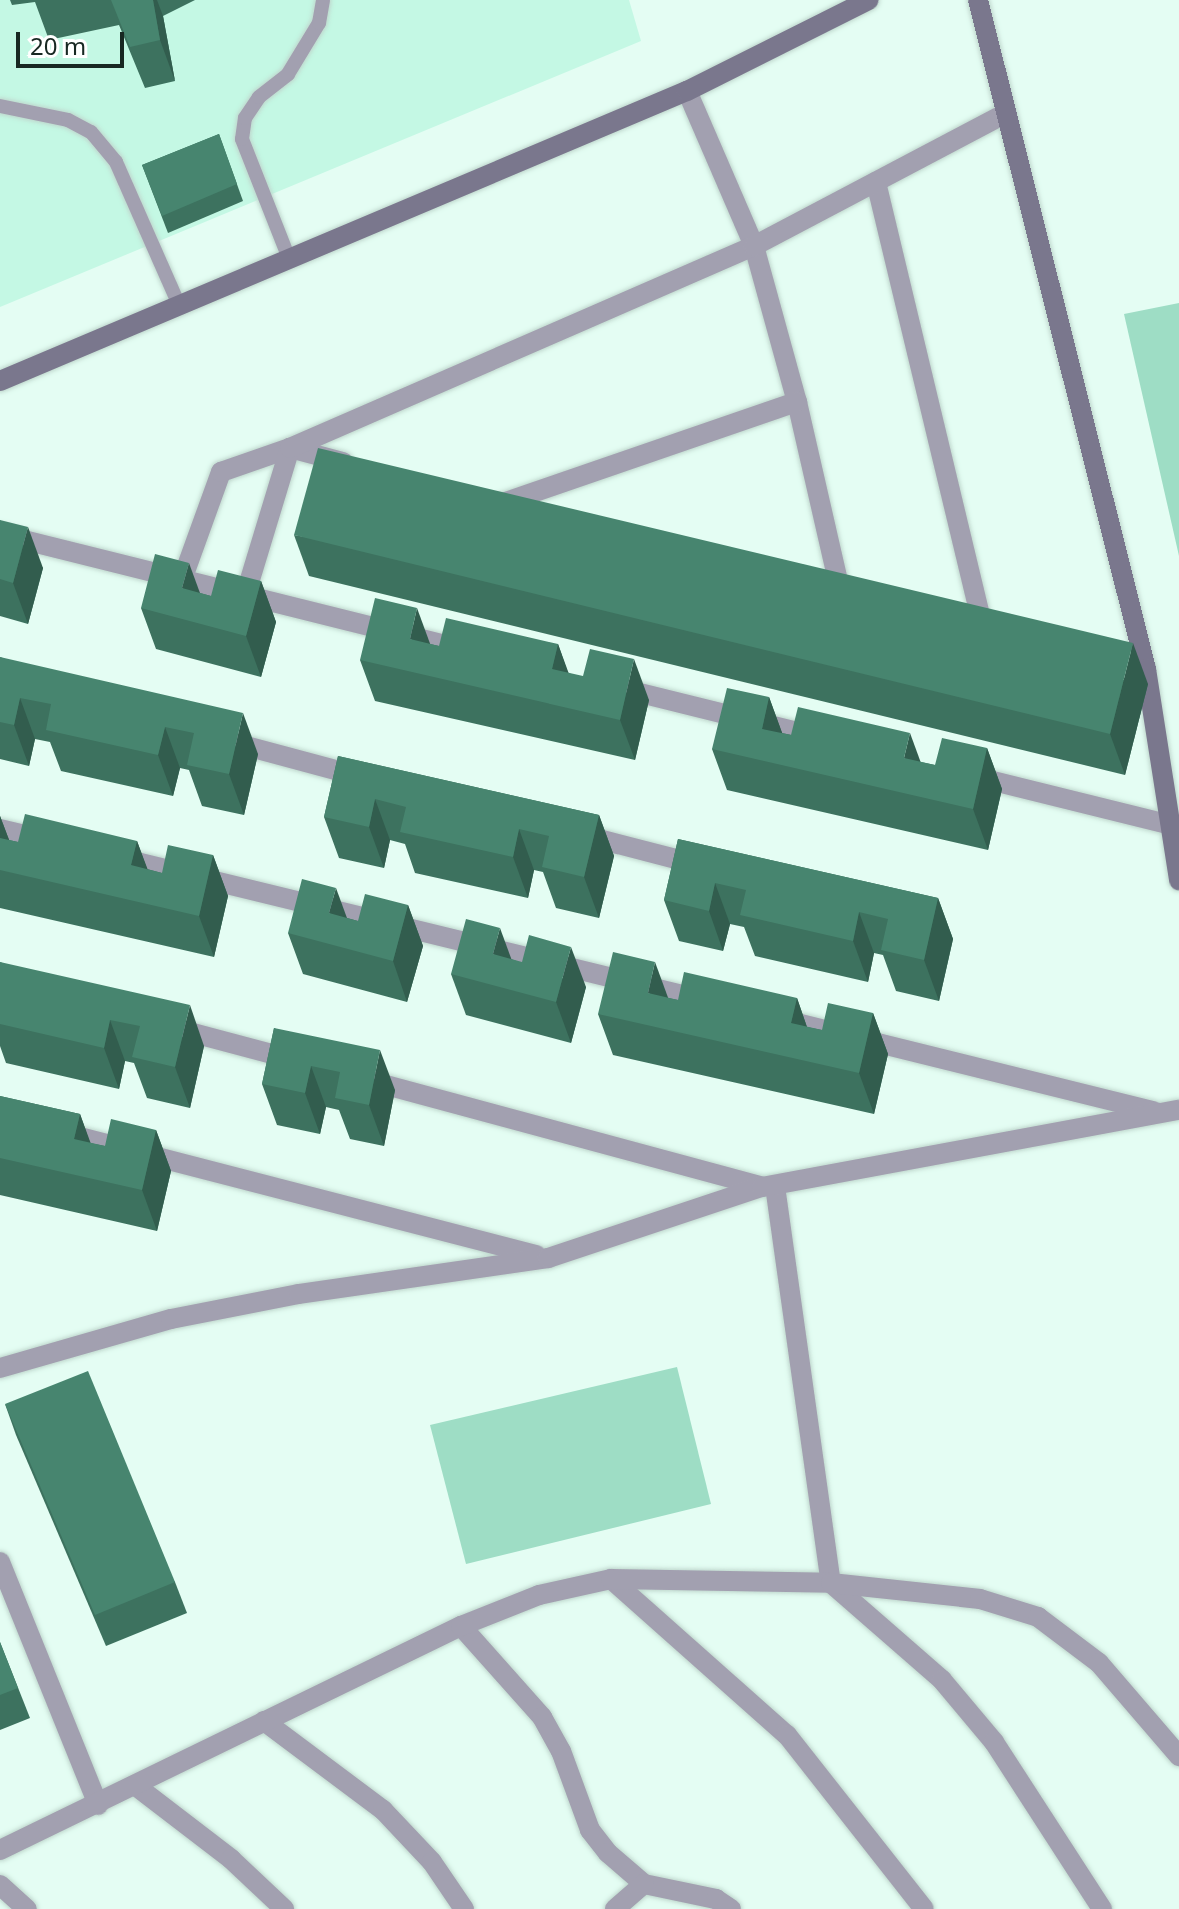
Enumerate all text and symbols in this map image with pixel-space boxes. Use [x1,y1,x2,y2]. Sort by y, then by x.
scale bar [20,16,128,66]
text: 20 m [30,29,86,62]

